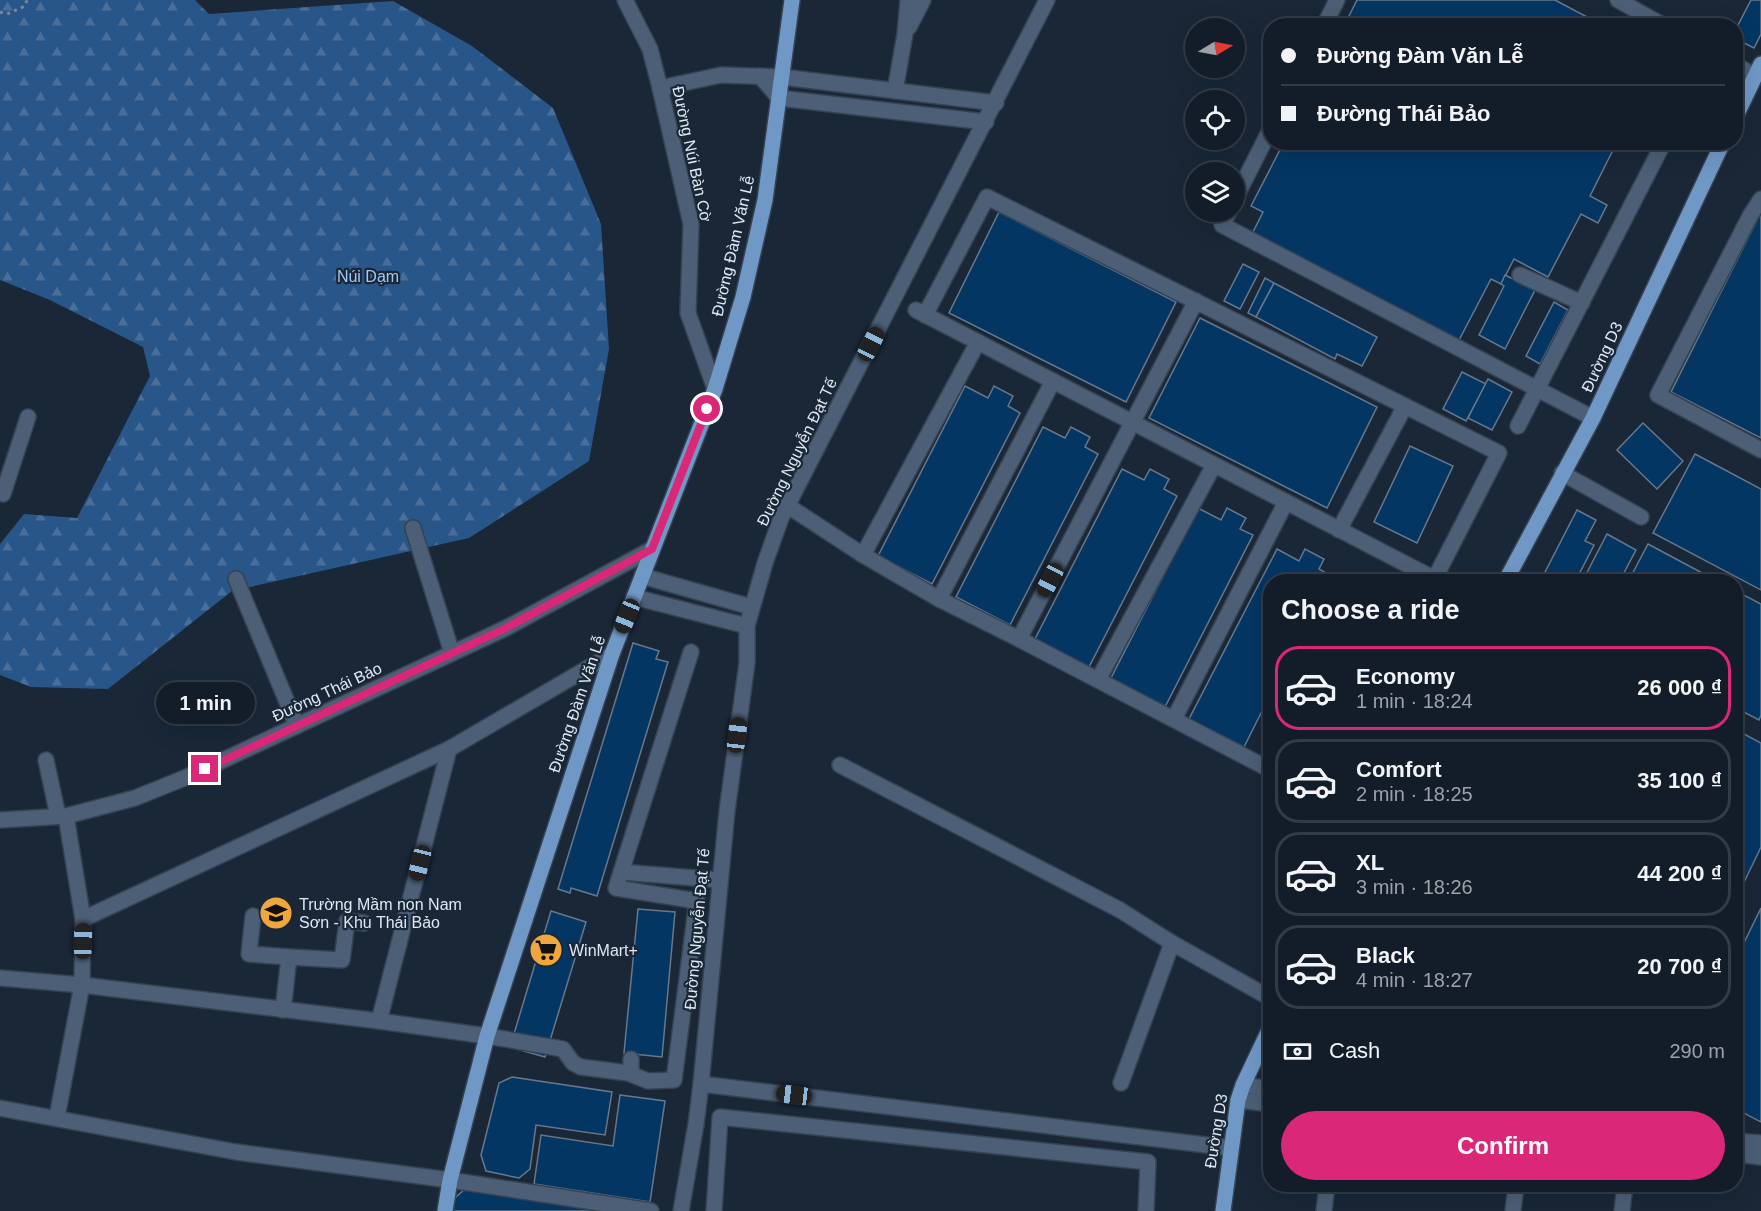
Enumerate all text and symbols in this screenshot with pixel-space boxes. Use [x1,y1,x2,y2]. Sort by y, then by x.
north arrow [1185,18,1245,78]
map controls [1185,18,1245,222]
text: Đường Đàm Văn Lễ [1317,43,1523,68]
street label: Đường Núi Bàn Cờ [669,85,715,224]
button: locate [1185,90,1245,150]
text: Đường Thái Bảo [1317,101,1490,126]
button: layers [1185,162,1245,222]
street label: Đường Đàm Văn Lễ [708,174,757,318]
park label: Núi Dạm [337,268,399,285]
street label: Đường D3 [1578,319,1626,395]
car [855,324,887,364]
street label: Đường Nguyễn Đạt Tế [753,375,840,529]
route start [693,395,720,422]
car [1034,560,1066,600]
text: Choose a ride [1281,595,1460,625]
car [612,596,642,636]
street label: Đường Đàm Văn Lễ [545,633,609,775]
street label: Đường Thái Bảo [270,659,384,725]
icon: car [1284,661,1338,715]
text: Economy [1356,664,1455,689]
text: 26 000 ₫ [1637,675,1722,700]
callout: 1 min [156,682,254,724]
text: 1 min · 18:24 [1356,690,1473,712]
text: 1 min [179,692,232,714]
car [726,716,748,754]
icon: car [1284,754,1338,808]
route end [191,755,218,782]
text: Comfort [1356,757,1442,782]
text: 35 100 ₫ [1637,768,1722,793]
text: 2 min · 18:25 [1356,783,1473,805]
car [407,843,433,883]
street label: Đường Nguyễn Đạt Tế [680,847,713,1011]
icon: car [1284,847,1338,901]
text: XL [1356,850,1384,875]
text: 44 200 ₫ [1637,861,1722,886]
text: 3 min · 18:26 [1356,876,1473,898]
school or university icon: Trường Mầm non Nam Sơn - Khu Thái Bảo [258,895,294,931]
place label: Trường Mầm non Nam Sơn - Khu Thái Bảo [299,896,462,931]
car [74,923,92,959]
supermarket icon: WinMart+ [528,932,564,968]
icon: car [1284,940,1338,994]
place label: WinMart+ [569,942,638,959]
text: Black [1356,943,1415,968]
text: 20 700 ₫ [1637,954,1722,979]
text: 4 min · 18:27 [1356,969,1473,991]
icon: cash [1281,1035,1314,1068]
text: Cash [1329,1038,1380,1063]
text: 290 m [1669,1040,1725,1062]
car [775,1084,813,1106]
street label: Đường D3 [1202,1092,1230,1170]
button: Confirm [1281,1111,1725,1180]

